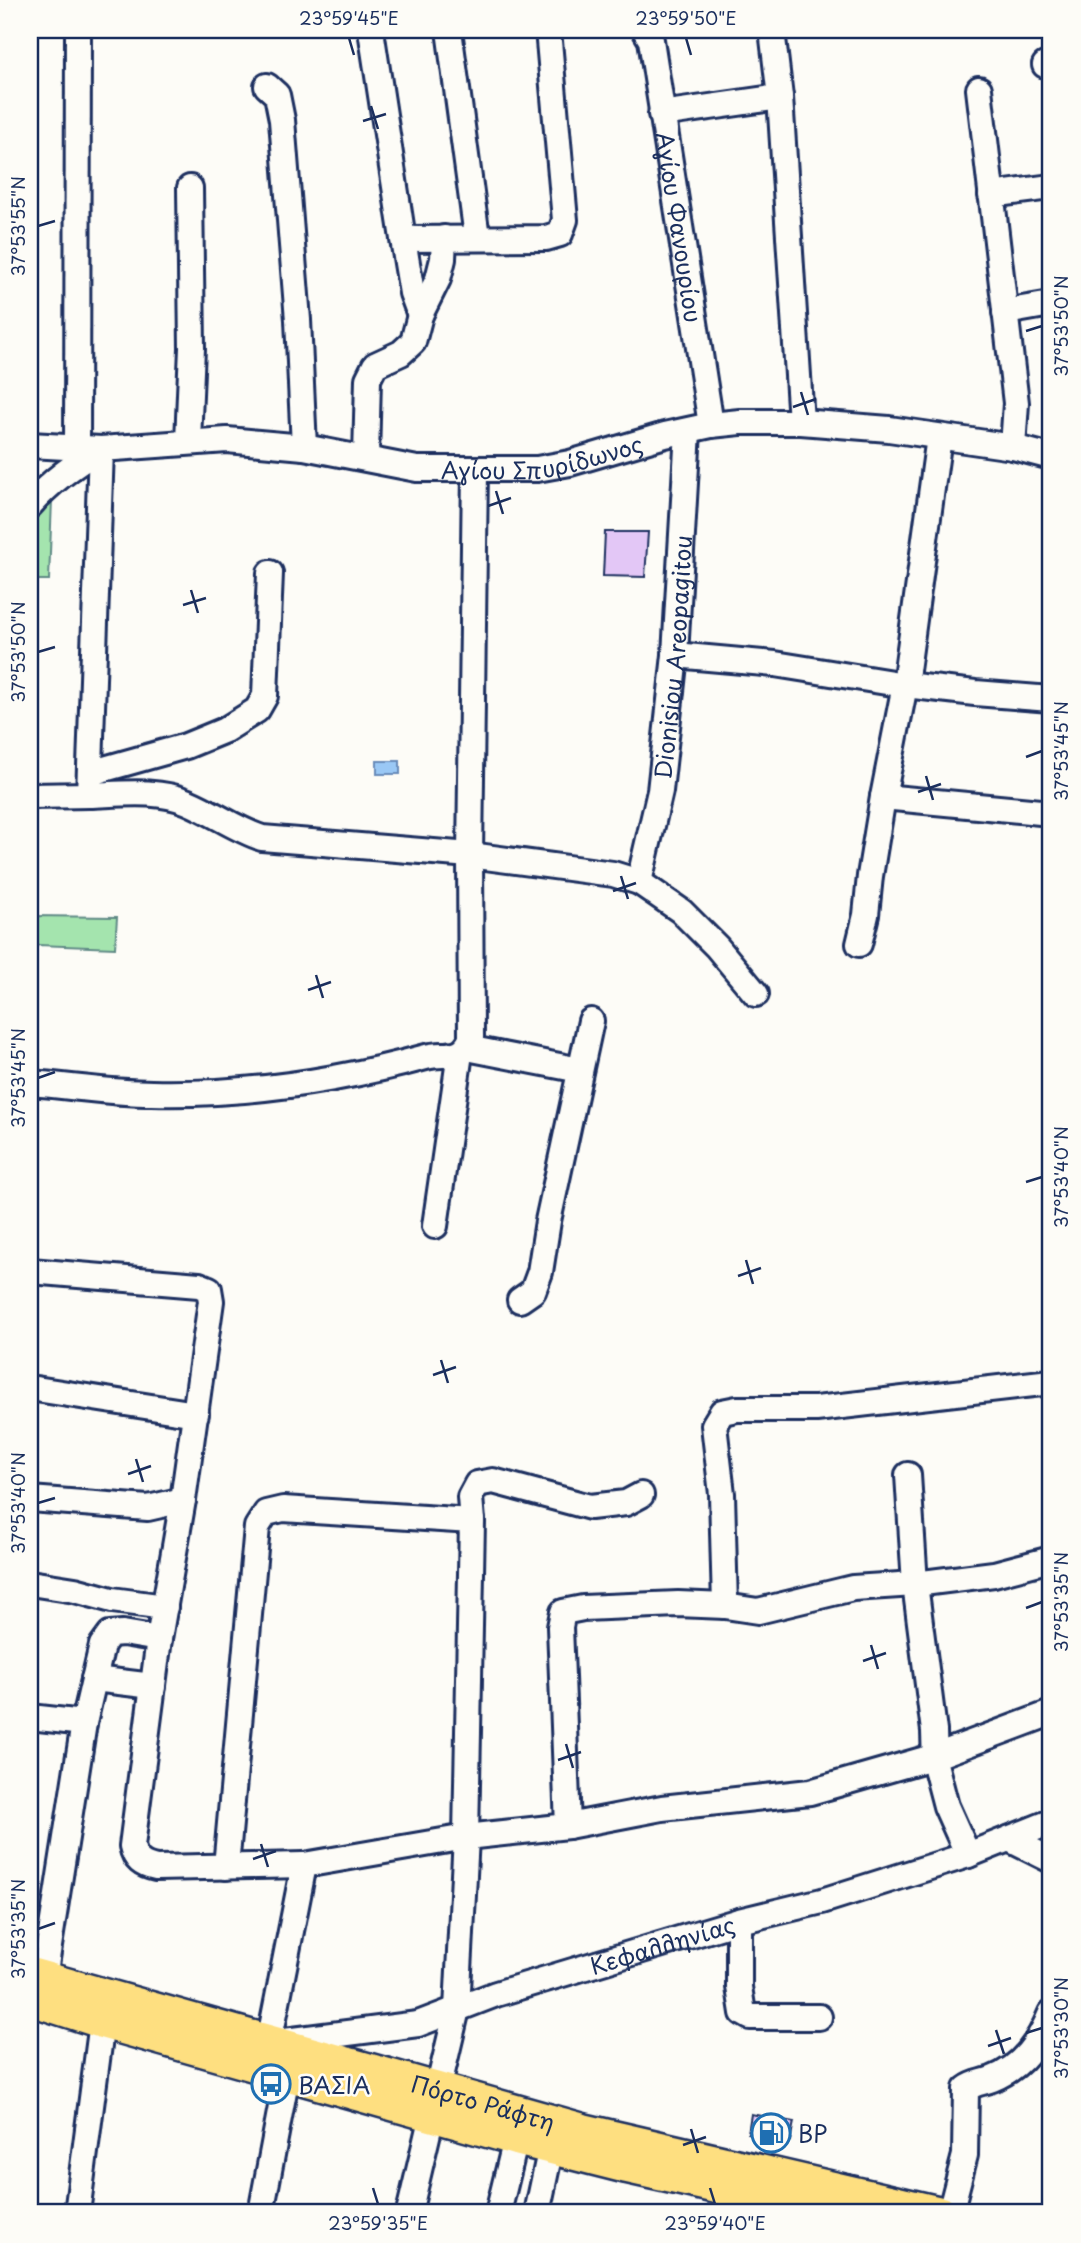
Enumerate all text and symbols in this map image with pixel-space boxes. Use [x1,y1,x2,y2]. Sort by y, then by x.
text: 23°59'45"E [299,4,399,31]
text: 23°59'50"E [635,4,737,31]
street label: Αγίου Φανουρίου [648,129,712,325]
text: 37°53'55"N [4,176,31,276]
text: 37°53'50"N [1047,275,1074,377]
street label: Αγίου Σπυρίδωνος [441,425,647,487]
street label: Dionisiou Areopagitou [644,534,699,781]
text: 37°53'50"N [4,601,31,703]
text: 37°53'45"N [1047,701,1074,801]
text: 37°53'45"N [4,1028,31,1128]
text: 37°53'40"N [1047,1126,1074,1228]
text: 37°53'40"N [4,1452,31,1554]
text: 37°53'35"N [1047,1552,1074,1652]
text: 37°53'35"N [4,1879,31,1979]
street label: Κεφαλληνίας [585,1906,739,1982]
text: 37°53'30"N [1047,1977,1074,2079]
bus stop icon: ΒΑΣΙΑ [250,2063,292,2105]
street label: Πόρτο Ράφτη [407,2065,559,2139]
place label: ΒΑΣΙΑ [298,2067,370,2102]
fuel station icon: BP [750,2112,792,2154]
place label: BP [798,2116,827,2151]
text: 23°59'35"E [328,2209,428,2236]
text: 23°59'40"E [664,2209,766,2236]

